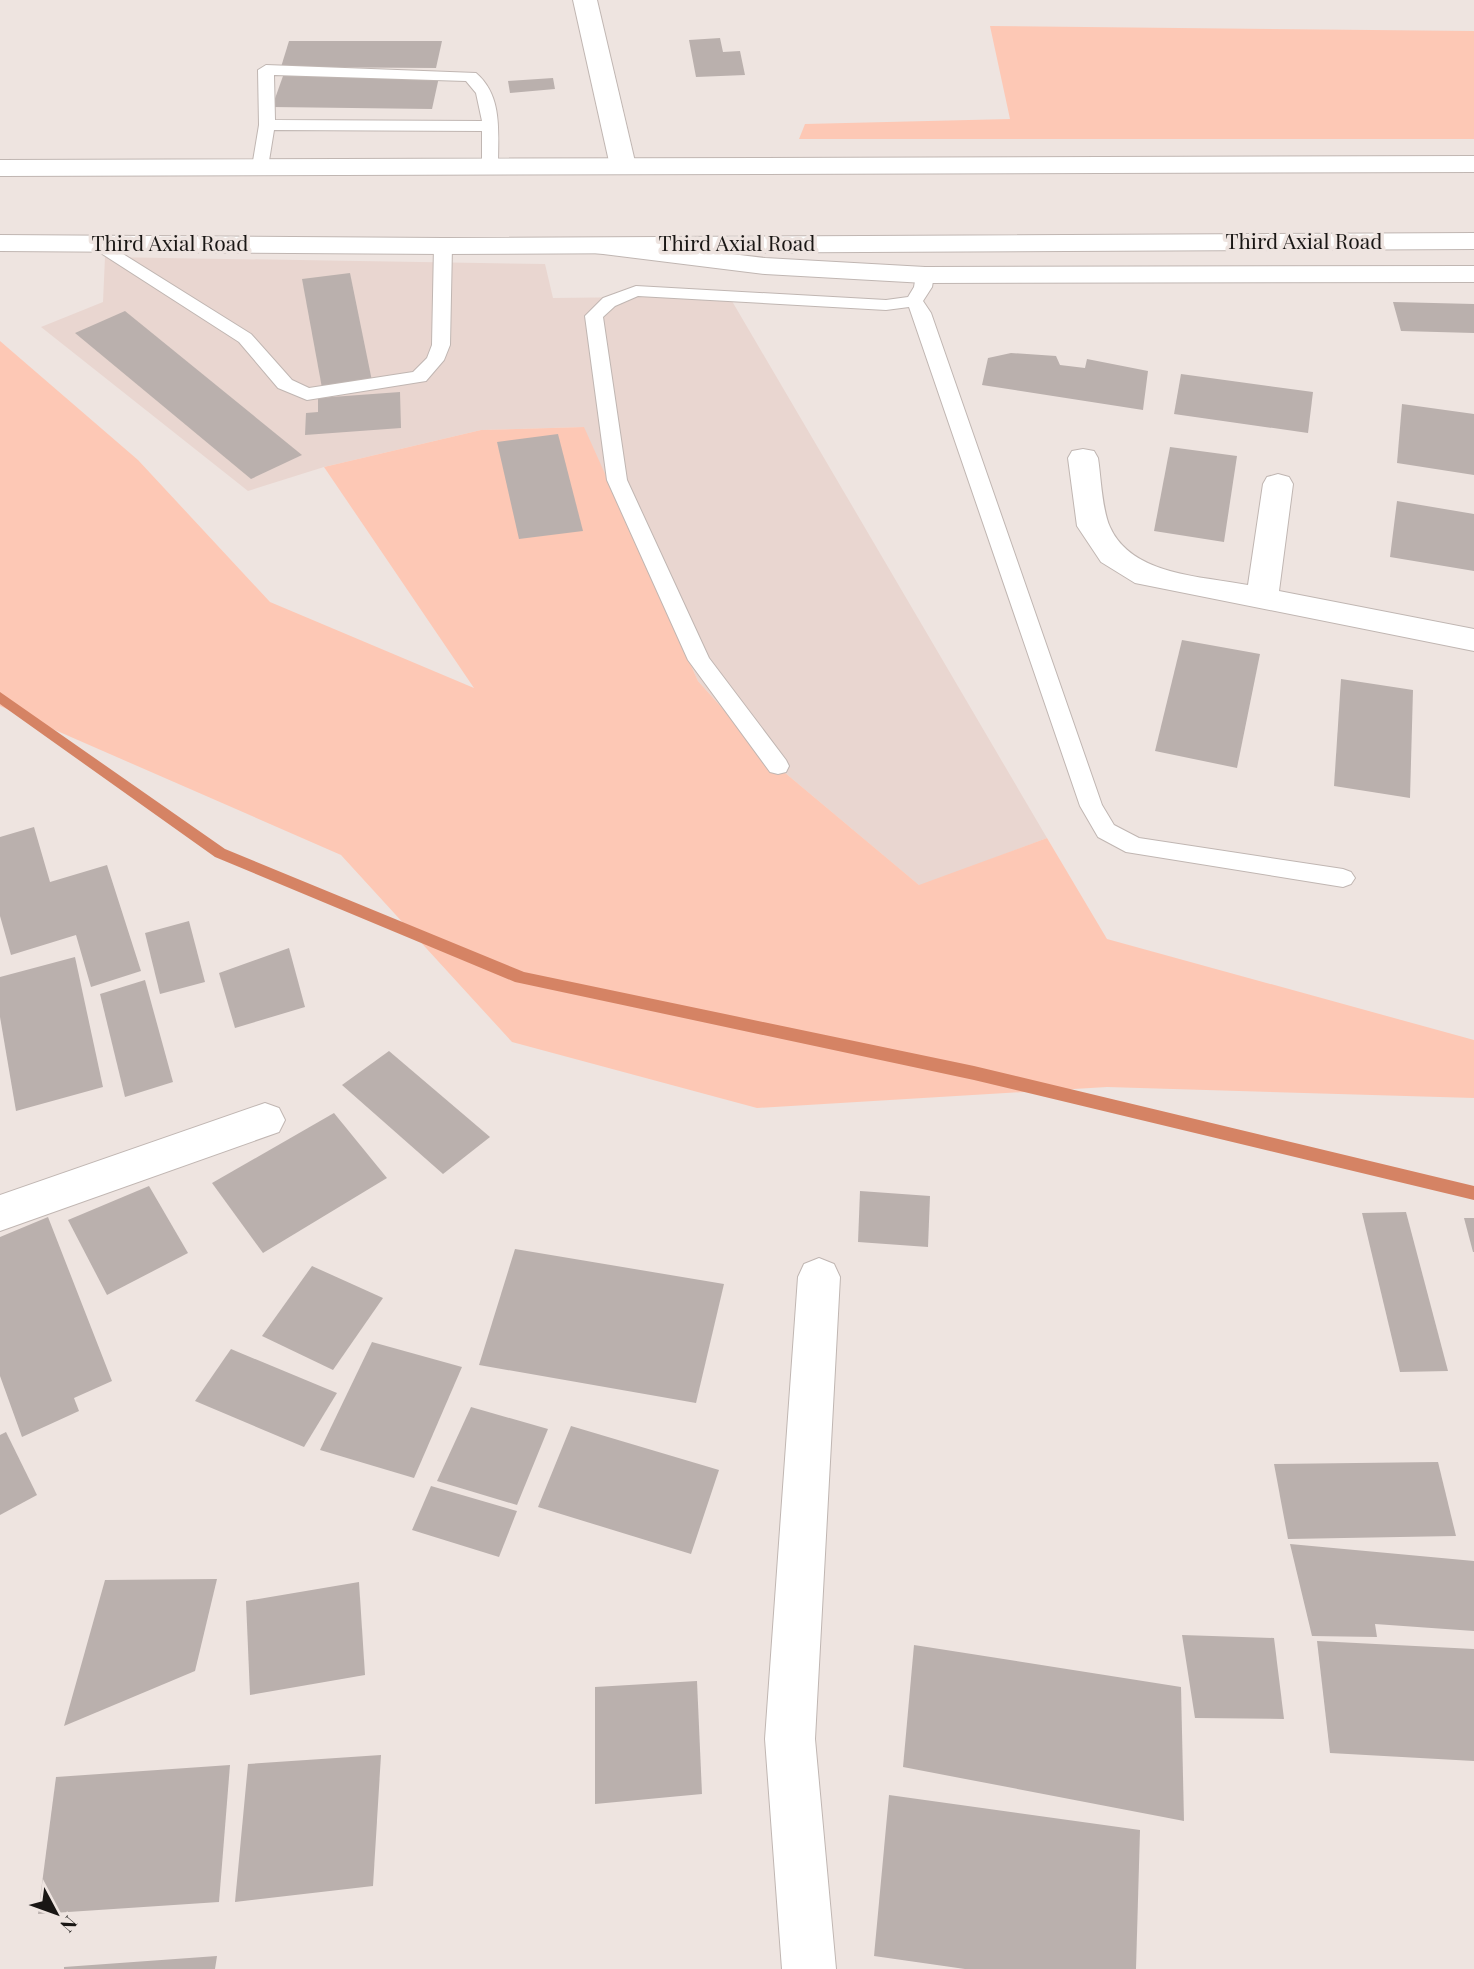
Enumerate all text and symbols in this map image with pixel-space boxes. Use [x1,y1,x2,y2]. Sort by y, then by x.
street label: Third Axial Road [1226,226,1382,254]
street label: Third Axial Road [92,228,248,256]
street label: Third Axial Road [659,228,815,256]
north arrow [21,1878,91,1948]
text: N [55,1911,84,1939]

